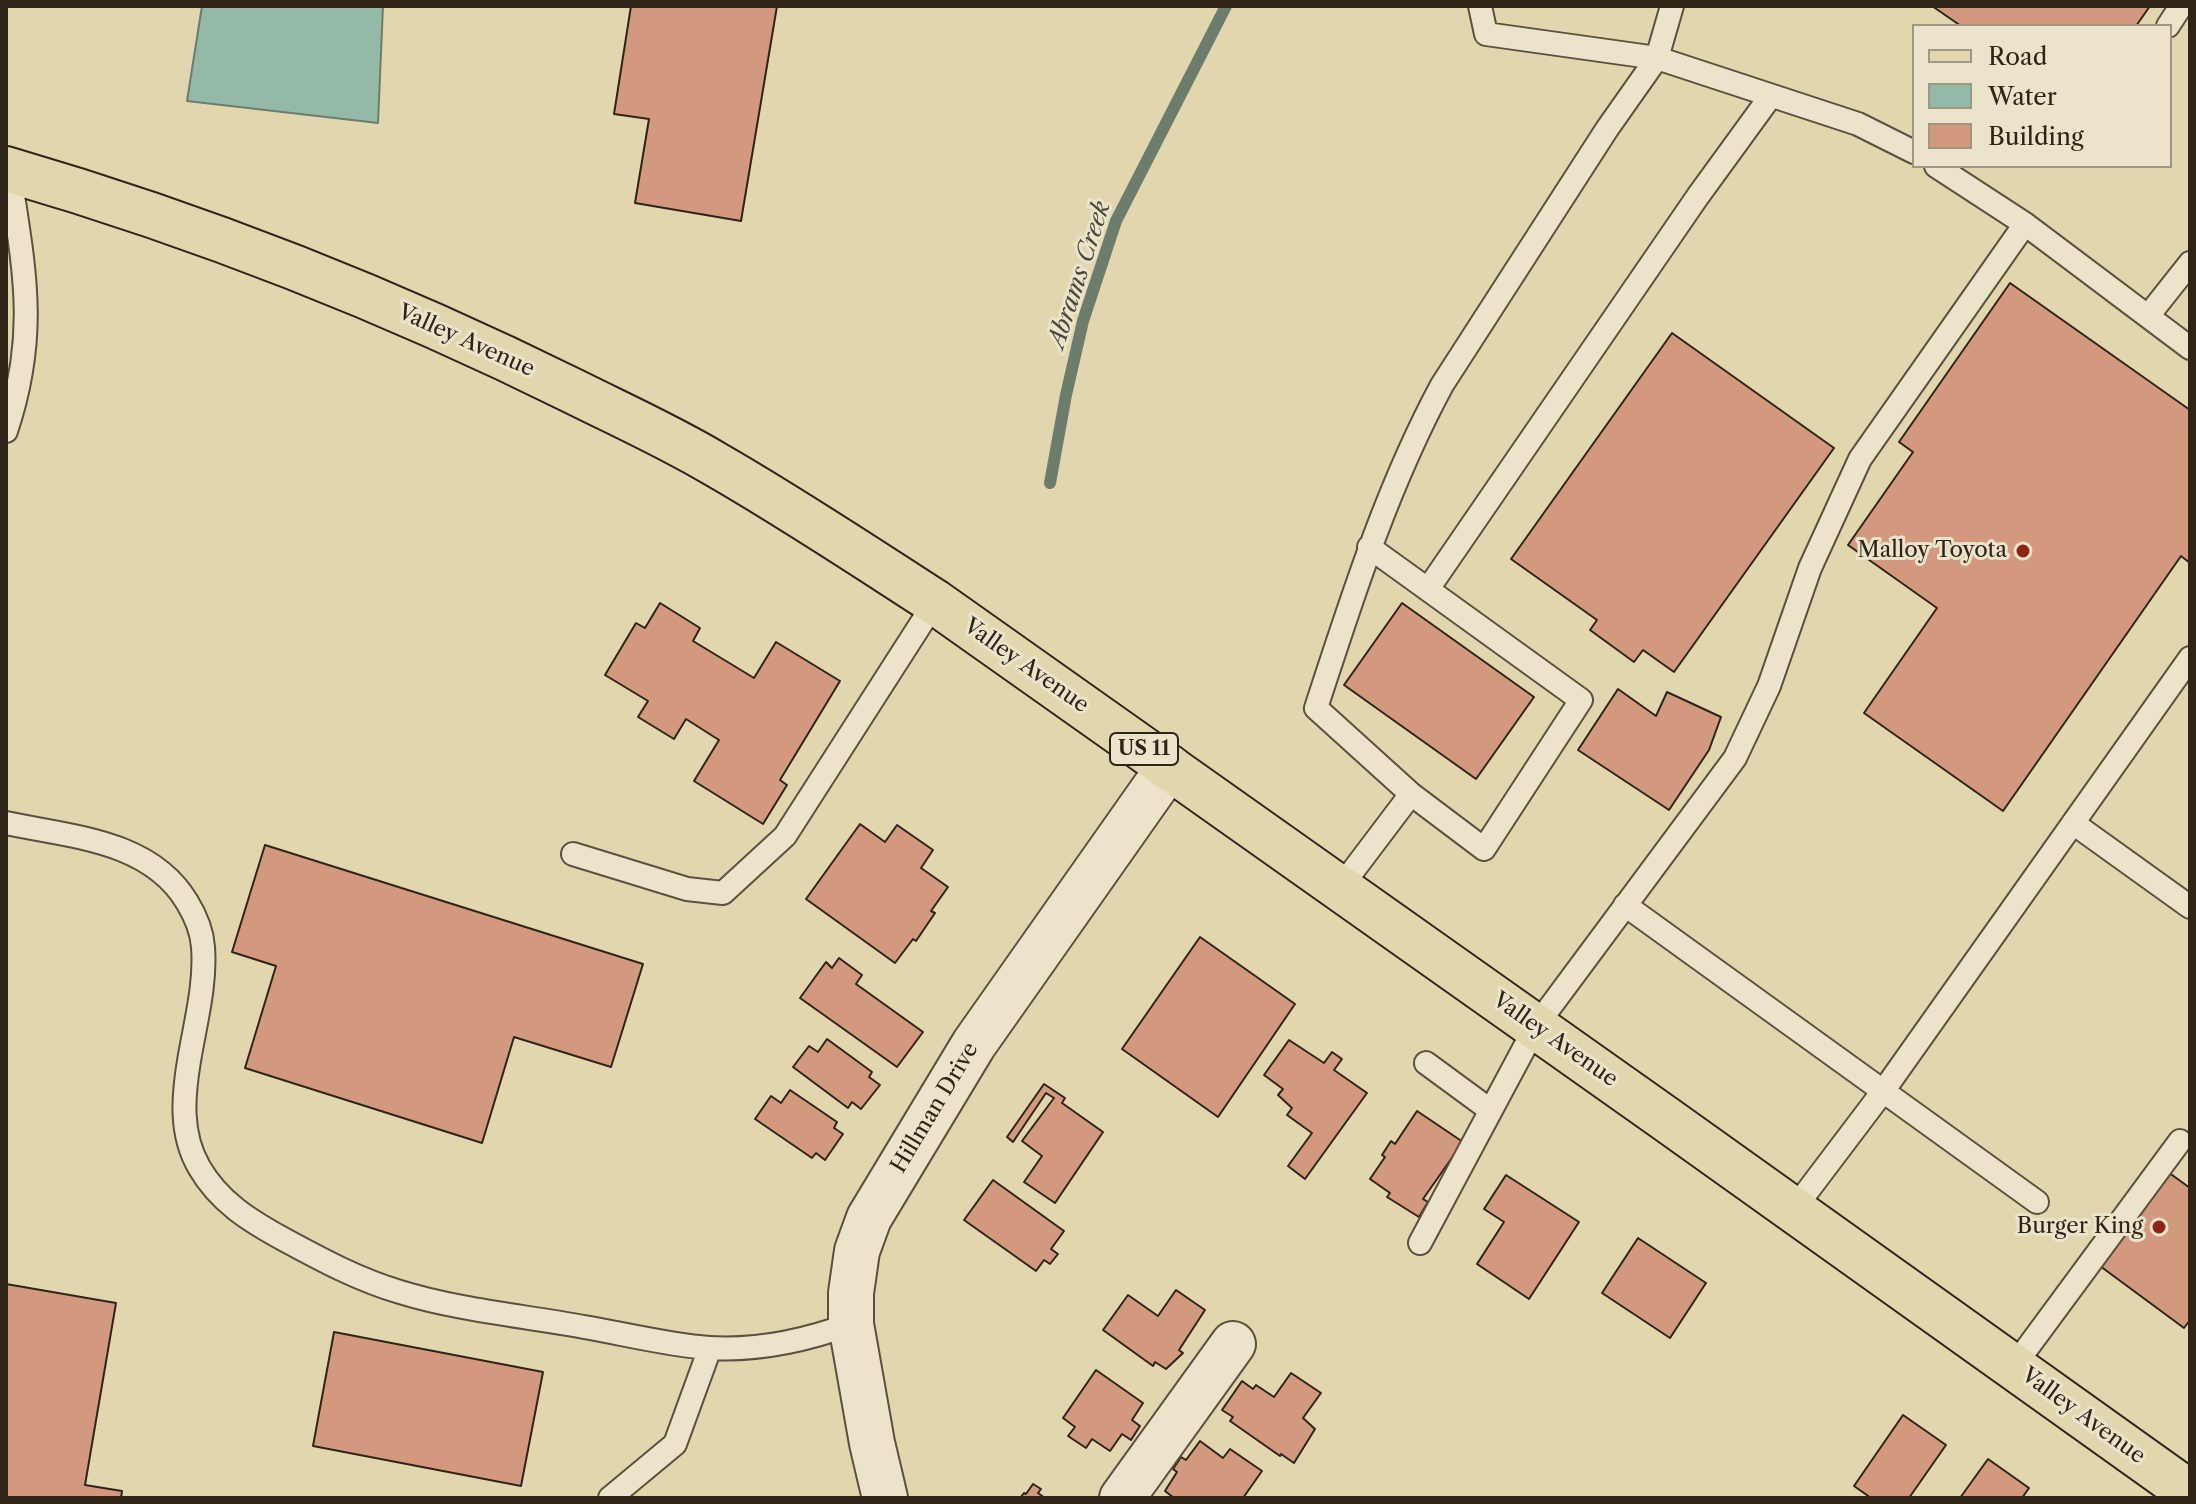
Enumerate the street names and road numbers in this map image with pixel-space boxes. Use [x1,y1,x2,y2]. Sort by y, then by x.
street label: Valley Avenue [394,299,538,383]
street label: Valley Avenue [958,613,1094,719]
road number: US 11 [1110,733,1178,765]
street label: Valley Avenue [1487,987,1623,1093]
street label: Hillman Drive [886,1038,984,1178]
street label: Valley Avenue [2016,1362,2150,1470]

